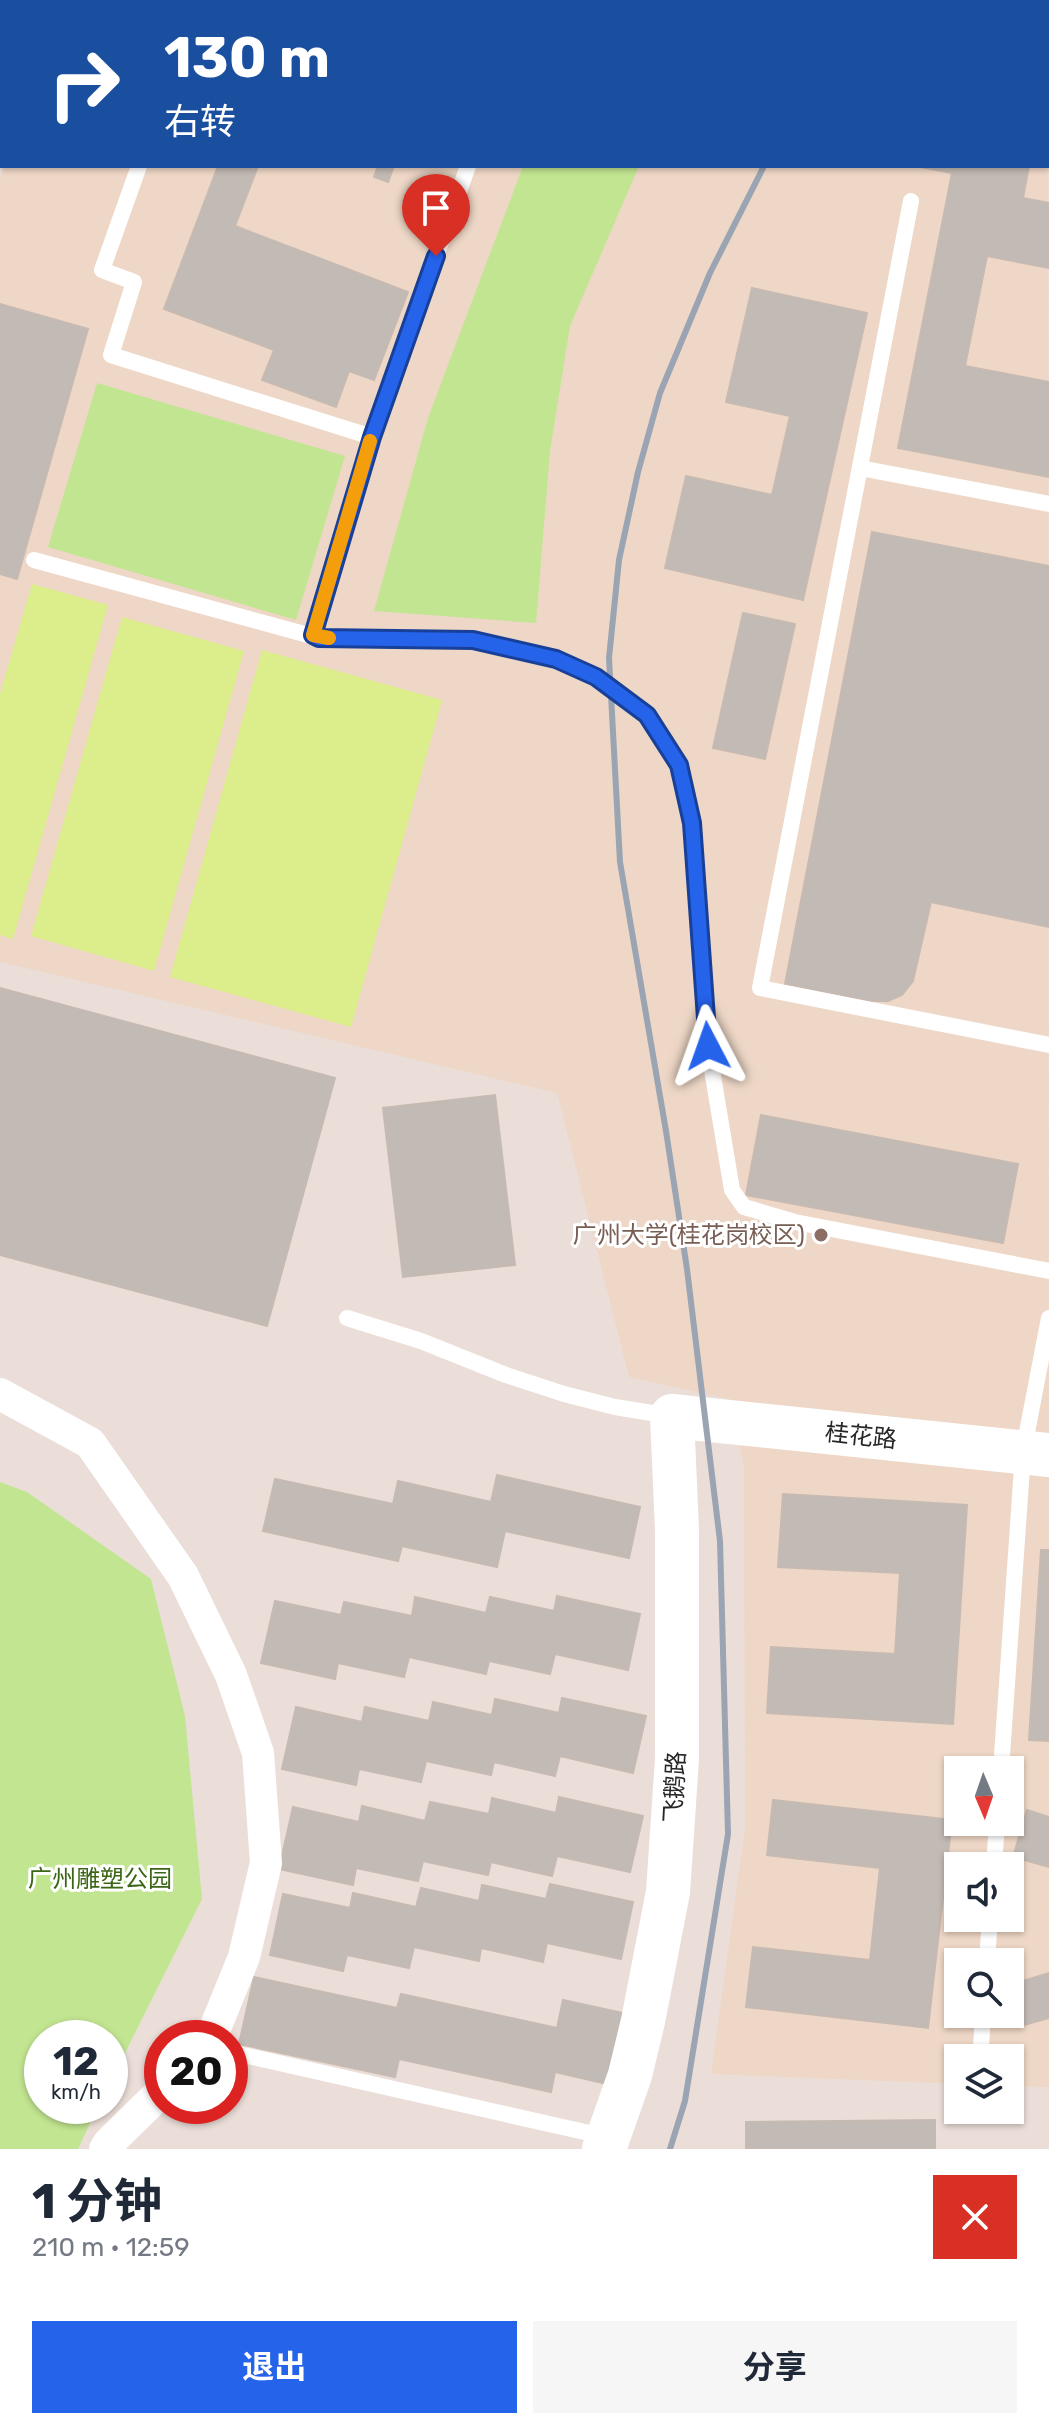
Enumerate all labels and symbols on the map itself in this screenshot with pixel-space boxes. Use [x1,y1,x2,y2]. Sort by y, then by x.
pin [402,174,470,256]
position arrow [666,1004,750,1088]
place label: 广州大学(桂花岗校区) [573,1221,805,1249]
marker: 广州大学(桂花岗校区) [812,1226,830,1244]
street label: 桂花路 [824,1418,898,1454]
street label: 飞鹅路 [659,1750,691,1824]
north arrow [944,1756,1024,1836]
park label: 广州雕塑公园 [28,1865,172,1893]
speed limit sign: 20 [144,2020,248,2124]

